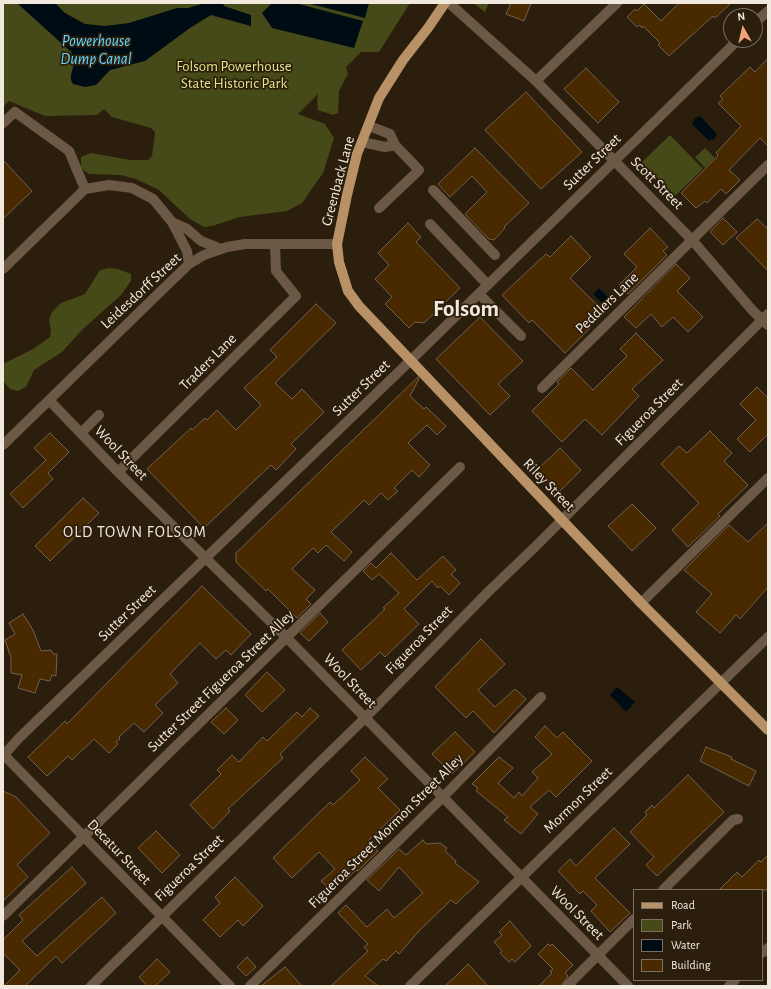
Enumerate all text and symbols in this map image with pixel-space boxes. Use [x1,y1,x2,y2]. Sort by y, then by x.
north arrow [723,8,763,48]
text: N [737,11,746,23]
water label: Powerhouse Dump Canal [60,31,132,69]
park label: Folsom Powerhouse State Historic Park [176,57,292,92]
street label: Sutter Street [559,130,625,194]
street label: Greenback Lane [317,134,359,228]
street label: Scott Street [627,153,687,213]
street label: Leidesdorff Street [97,249,185,333]
street label: Peddlers Lane [572,268,642,338]
district label: Folsom [433,295,499,323]
street label: Traders Lane [176,330,240,394]
street label: Sutter Street [328,356,394,420]
street label: Figueroa Street [611,374,687,450]
street label: Wool Street [91,422,151,484]
street label: Riley Street [519,455,579,515]
district label: OLD TOWN FOLSOM [63,522,207,542]
street label: Sutter Street [94,581,160,645]
street label: Figueroa Street [382,602,456,678]
street label: Sutter Street Figueroa Street Alley [144,606,298,756]
street label: Wool Street [320,650,380,712]
street label: Figueroa Street Mormon Street Alley [305,750,467,912]
street label: Mormon Street [540,763,616,837]
street label: Decatur Street [83,816,155,888]
street label: Figueroa Street [151,831,227,905]
street label: Wool Street [546,882,608,944]
legend [633,889,763,981]
text: Road [671,899,695,911]
text: Park [671,919,692,931]
text: Water [671,939,700,951]
text: Building [671,959,711,971]

